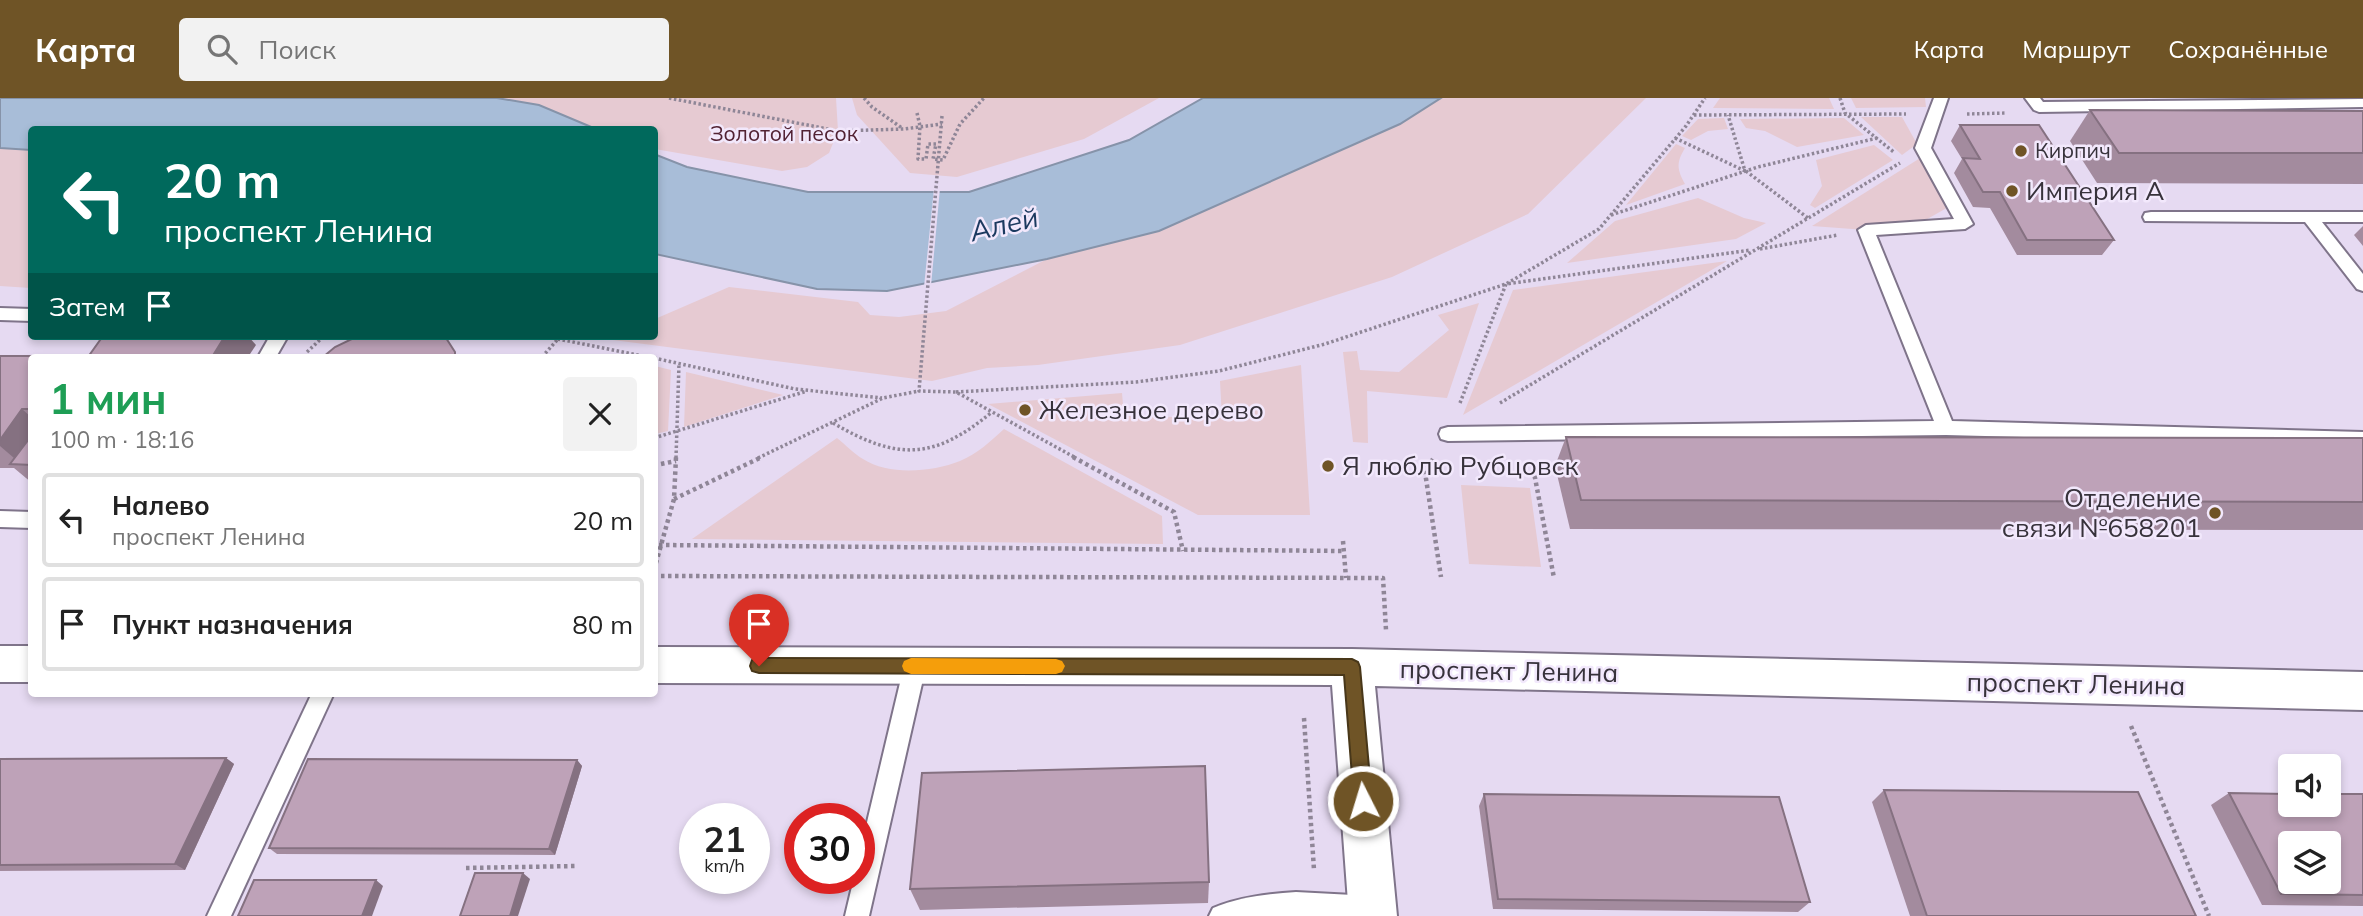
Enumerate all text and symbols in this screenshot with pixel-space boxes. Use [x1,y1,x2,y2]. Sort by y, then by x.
search box [179,18,669,81]
text: Карта [35,29,137,70]
icon: search [203,30,241,68]
text: Поиск [259,33,336,66]
text: Карта [1914,34,1984,64]
text: Маршрут [2022,34,2130,64]
text: Сохранённые [2168,34,2328,64]
park label: Золотой песок [710,120,859,146]
place label: Кирпич [2035,137,2111,163]
marker: Кирпич [2013,143,2029,159]
text: 20 m [164,149,280,210]
icon: left [49,154,140,245]
place label: Империя А [2026,174,2164,207]
marker: Империя А [2004,183,2020,199]
water label: Алей [965,199,1042,249]
text: проспект Ленина [164,210,433,250]
icon: arrive [140,287,178,325]
text: Затем [49,290,126,323]
text: 1 мин [49,372,167,425]
button: close [563,377,637,451]
place label: Железное дерево [1039,393,1264,426]
marker: Железное дерево [1017,402,1033,418]
text: 100 m · 18:16 [49,425,194,454]
place label: Я люблю Рубцовск [1342,449,1579,482]
marker: Я люблю Рубцовск [1320,458,1336,474]
place label: Отделение связи №658201 [2002,481,2201,544]
text: Налево [112,489,210,522]
icon: left [53,501,91,539]
text: 20 m [572,504,633,537]
marker: Отделение связи №658201 [2207,505,2223,521]
text: проспект Ленина [112,522,305,551]
pin [729,594,789,666]
icon: arrive [53,605,91,643]
icon: arrive [740,605,778,643]
text: Пункт назначения [112,608,353,641]
text: 80 m [572,608,633,641]
street label: проспект Ленина [1399,652,1619,689]
street label: проспект Ленина [1966,665,2186,702]
map controls [2278,754,2341,894]
button: sound [2278,754,2341,817]
position arrow [1326,764,1400,838]
speed limit sign: 30 [784,803,875,894]
text: 21 [703,817,746,861]
button: layers [2278,831,2341,894]
text: km/h [704,854,745,877]

